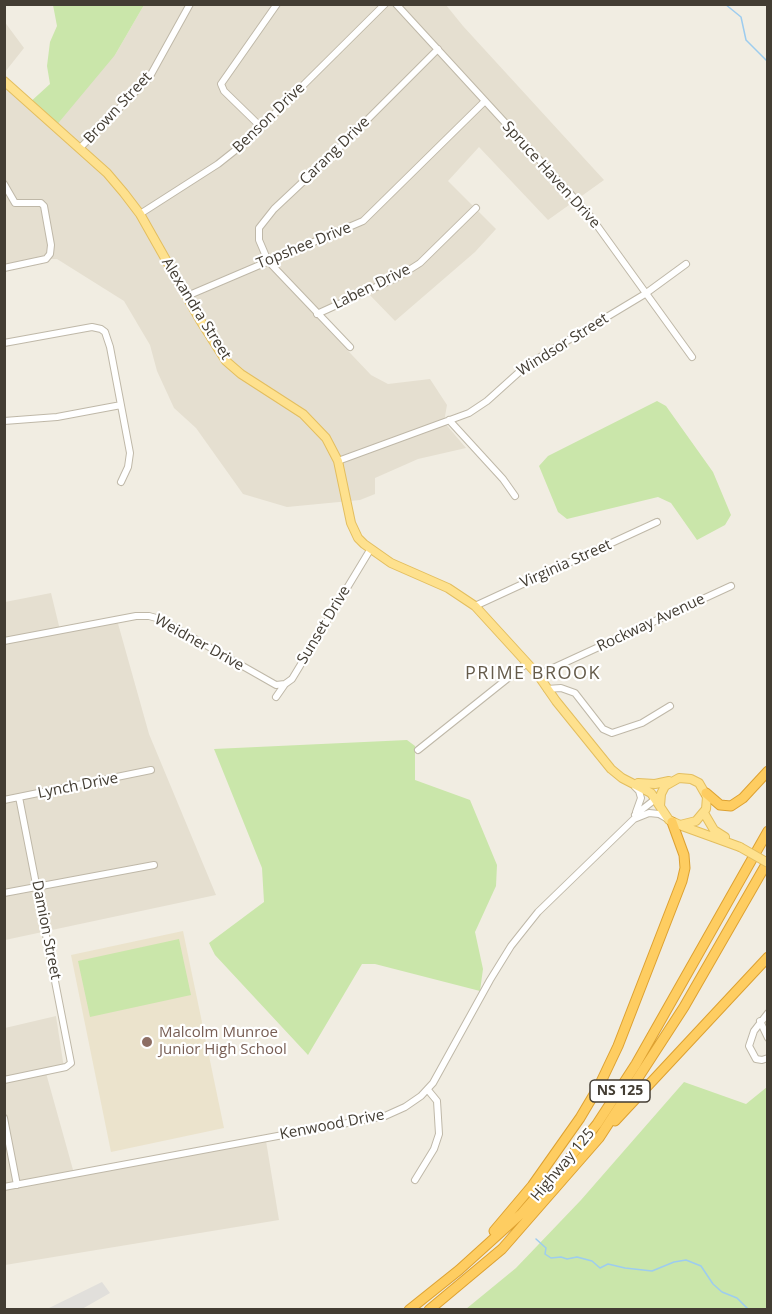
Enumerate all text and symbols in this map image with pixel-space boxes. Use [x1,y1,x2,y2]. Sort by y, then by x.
street label: Brown Street [80,68,156,148]
street label: Benson Drive [229,79,309,157]
street label: Carang Drive [296,113,374,189]
street label: Spruce Haven Drive [498,118,604,232]
street label: Topshee Drive [254,219,354,273]
street label: Alexandra Street [157,255,235,363]
street label: Laben Drive [330,261,414,313]
street label: Windsor Street [514,310,612,380]
street label: Virginia Street [518,536,614,592]
street label: Sunset Drive [294,583,354,667]
street label: Rockway Avenue [594,590,708,656]
street label: Weidner Drive [151,611,247,675]
district label: PRIME BROOK [465,663,601,685]
street label: Lynch Drive [36,769,120,803]
street label: Damion Street [28,879,64,981]
place label: Malcolm Munroe Junior High School [159,1024,287,1059]
marker: Malcolm Munroe Junior High School [140,1035,154,1049]
road number: NS 125 [590,1080,650,1102]
street label: Kenwood Drive [278,1106,386,1144]
street label: Highway 125 [527,1125,599,1205]

